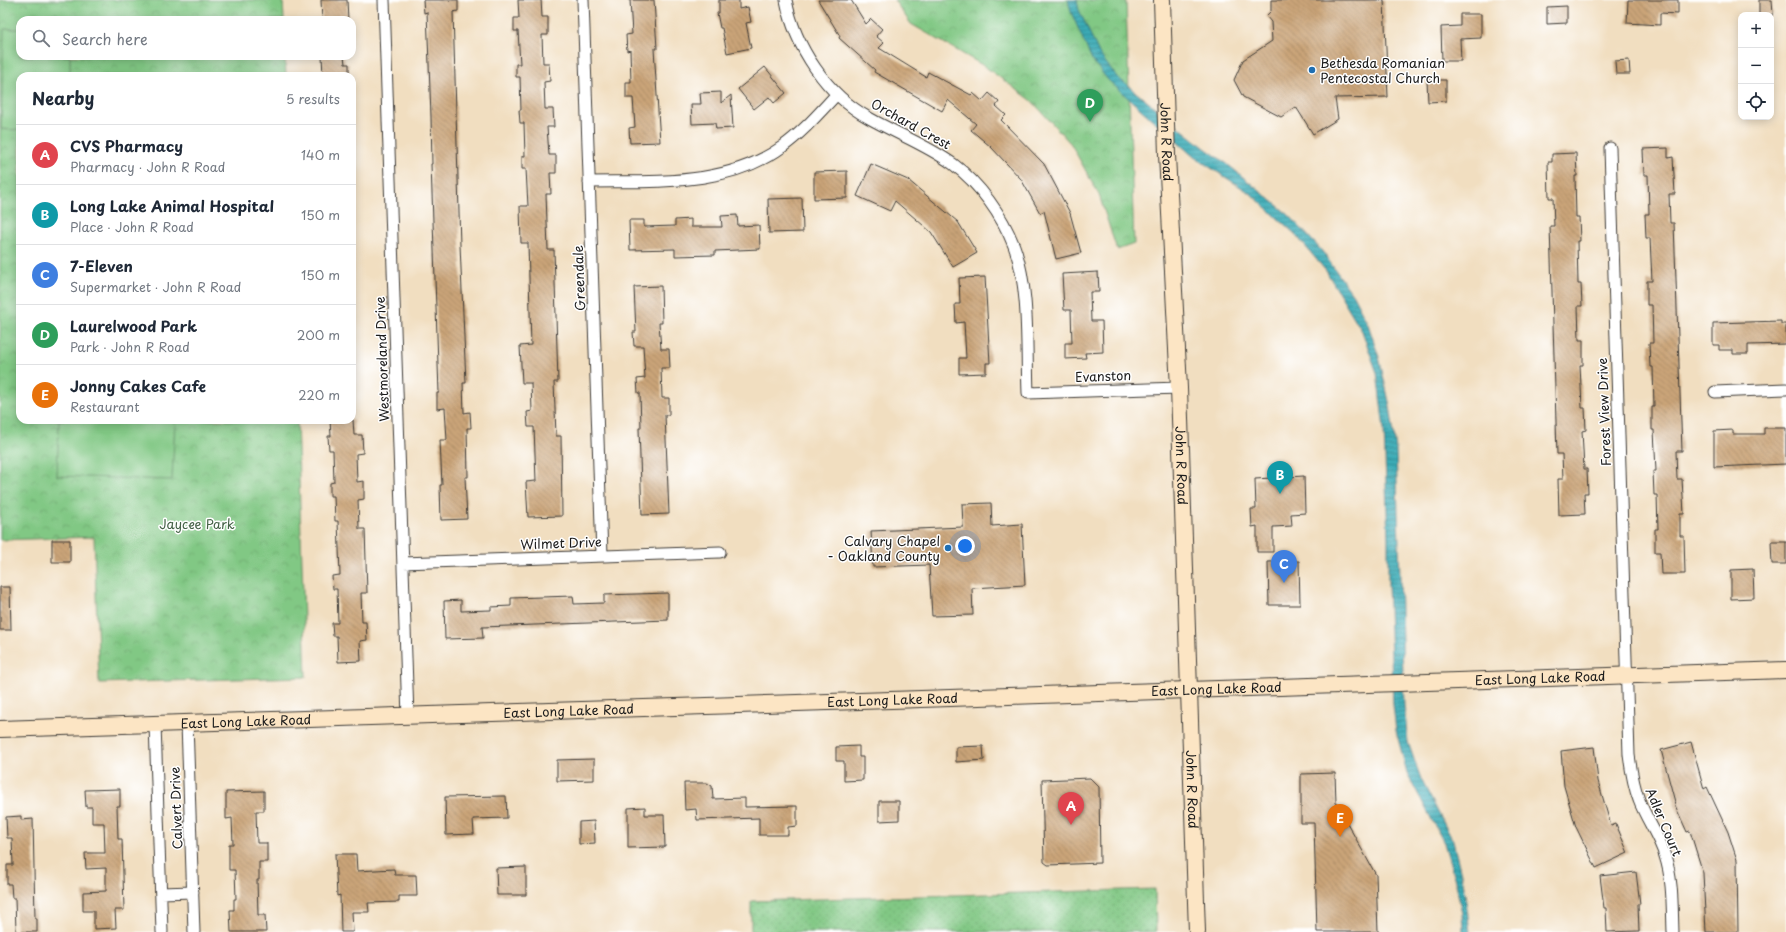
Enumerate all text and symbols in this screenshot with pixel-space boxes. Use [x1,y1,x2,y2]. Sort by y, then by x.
map controls [1738,12,1774,120]
button: + [1738,12,1774,48]
search box [16,16,356,60]
icon: search [30,27,52,49]
text: Search here [62,27,148,50]
button: − [1738,48,1774,84]
place label: Bethesda Romanian Pentecostal Church [1320,53,1445,87]
marker: Bethesda Romanian Pentecostal Church [1307,65,1317,75]
button: locate [1738,84,1774,120]
text: Nearby [32,85,94,111]
text: 5 results [286,89,340,108]
pin: D [1077,89,1103,122]
street label: Orchard Crest [868,94,955,153]
street label: John R Road [1156,102,1178,182]
text: CVS Pharmacy [70,134,183,157]
text: A [40,145,50,164]
text: 140 m [301,145,340,164]
text: Pharmacy · John R Road [70,157,225,176]
text: Long Lake Animal Hospital [70,194,274,217]
text: B [41,205,49,224]
text: 150 m [301,205,340,224]
text: Place · John R Road [70,217,194,236]
street label: Greendale [568,245,589,311]
text: 7-Eleven [70,254,133,277]
text: C [40,265,50,284]
text: 150 m [301,265,340,284]
text: Supermarket · John R Road [70,277,241,296]
street label: Westmoreland Drive [370,296,393,422]
text: Laurelwood Park [70,314,197,337]
text: D [40,325,50,344]
text: 200 m [297,325,340,344]
text: Park · John R Road [70,337,190,356]
street label: Forest View Drive [1592,357,1615,467]
street label: Evanston [1075,365,1131,386]
text: Jonny Cakes Cafe [70,374,206,397]
text: E [41,385,49,404]
text: 220 m [298,385,340,404]
text: Restaurant [70,397,140,416]
street label: John R Road [1171,426,1193,505]
pin: B [1267,461,1293,494]
park label: Jaycee Park [159,514,235,533]
place label: Calvary Chapel - Oakland County [828,531,940,565]
street label: Wilmet Drive [520,532,602,553]
your location [955,536,975,556]
marker: Calvary Chapel - Oakland County [943,543,953,553]
pin: C [1271,550,1297,583]
street label: East Long Lake Road [1475,666,1606,689]
street label: East Long Lake Road [1151,677,1282,700]
street label: East Long Lake Road [827,688,958,711]
street label: East Long Lake Road [503,699,634,722]
street label: East Long Lake Road [180,709,311,732]
street label: John R Road [1182,750,1204,829]
street label: Calvert Drive [165,766,186,850]
street label: Adler Court [1642,785,1687,859]
pin: A [1058,792,1084,825]
pin: E [1327,804,1353,837]

